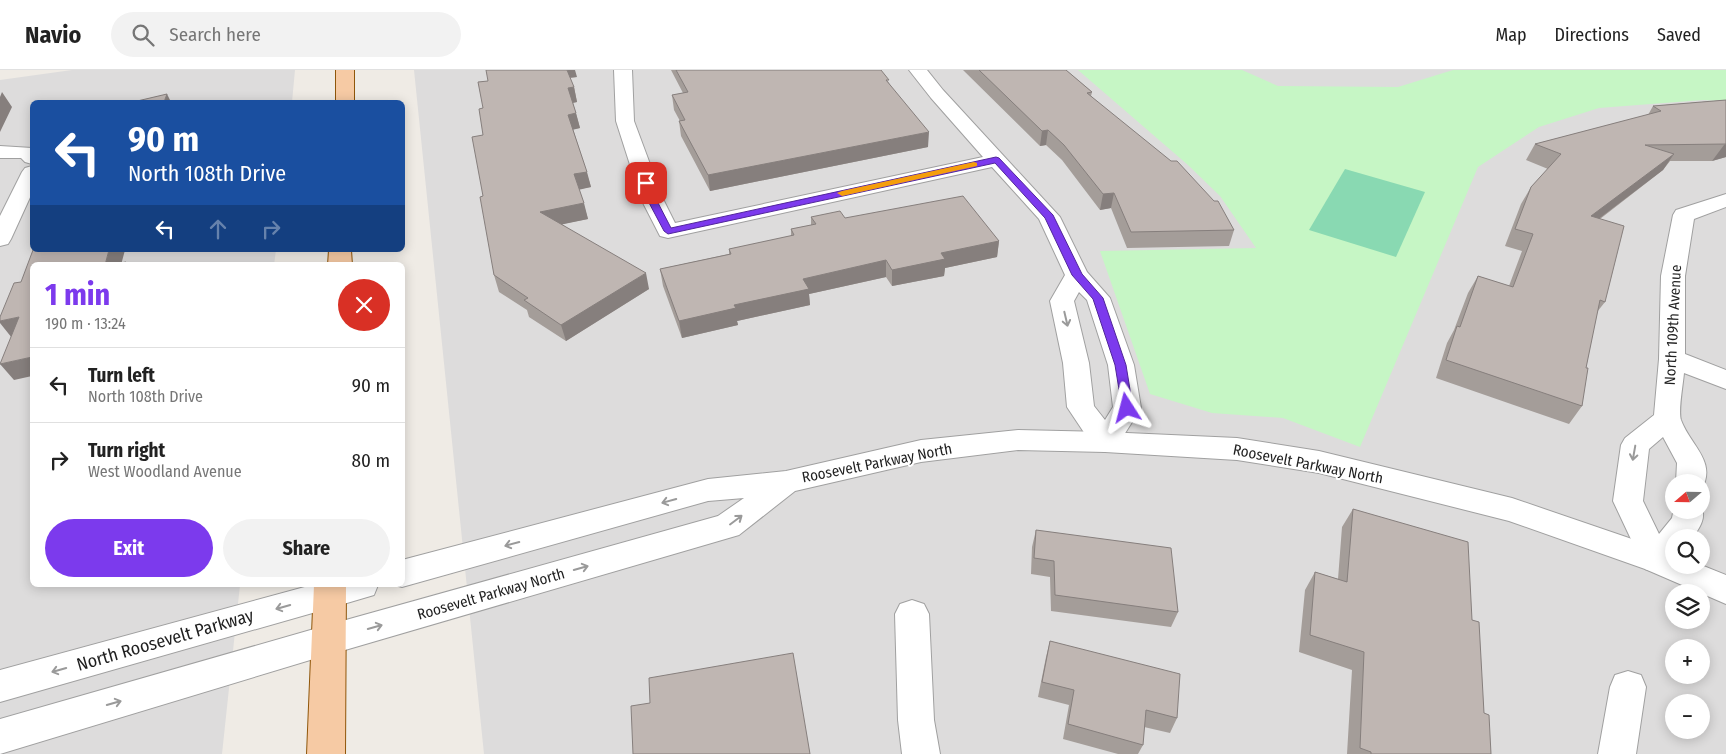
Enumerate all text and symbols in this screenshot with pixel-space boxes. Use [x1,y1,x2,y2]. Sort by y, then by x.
search box [111,12,461,57]
text: Navio [25,21,81,49]
icon: search [129,21,157,49]
text: Search here [169,23,261,46]
text: Map [1495,24,1527,46]
text: Directions [1555,24,1629,46]
text: Saved [1657,24,1701,46]
text: 90 m [128,118,199,160]
icon: left [45,120,110,185]
text: North 108th Drive [128,160,286,187]
pin [625,162,667,204]
icon: arrive [632,169,660,197]
icon: left [151,215,179,243]
icon: ahead [204,215,232,243]
icon: right [257,215,285,243]
street label: North 109th Avenue [1661,264,1685,386]
text: 1 min [45,277,110,313]
button: close [338,279,390,331]
one-way arrow [1062,310,1071,326]
text: 190 m · 13:24 [45,314,126,333]
text: Turn left [88,364,155,387]
icon: left [45,371,73,399]
text: 90 m [352,374,390,397]
position arrow [1100,381,1152,433]
text: North 108th Drive [88,387,203,406]
text: Turn right [88,439,165,462]
street label: Roosevelt Parkway North [800,440,954,486]
street label: Roosevelt Parkway North [1231,441,1385,487]
one-way arrow [1629,444,1639,460]
icon: right [45,446,73,474]
text: 80 m [352,449,390,472]
text: West Woodland Avenue [88,462,242,481]
north arrow [1665,474,1710,519]
map controls [1665,474,1710,739]
one-way arrow [661,497,677,506]
one-way arrow [729,514,742,525]
button: Exit [45,519,213,577]
button: Share [223,519,390,577]
button: search [1665,529,1710,574]
one-way arrow [505,540,521,550]
one-way arrow [573,563,589,573]
street label: Roosevelt Parkway North [415,564,567,624]
button: layers [1665,584,1710,629]
one-way arrow [275,603,291,612]
street label: North Roosevelt Parkway [74,604,256,676]
one-way arrow [366,622,382,632]
button: + [1665,639,1710,684]
one-way arrow [52,665,68,675]
button: − [1665,694,1710,739]
one-way arrow [106,698,122,708]

